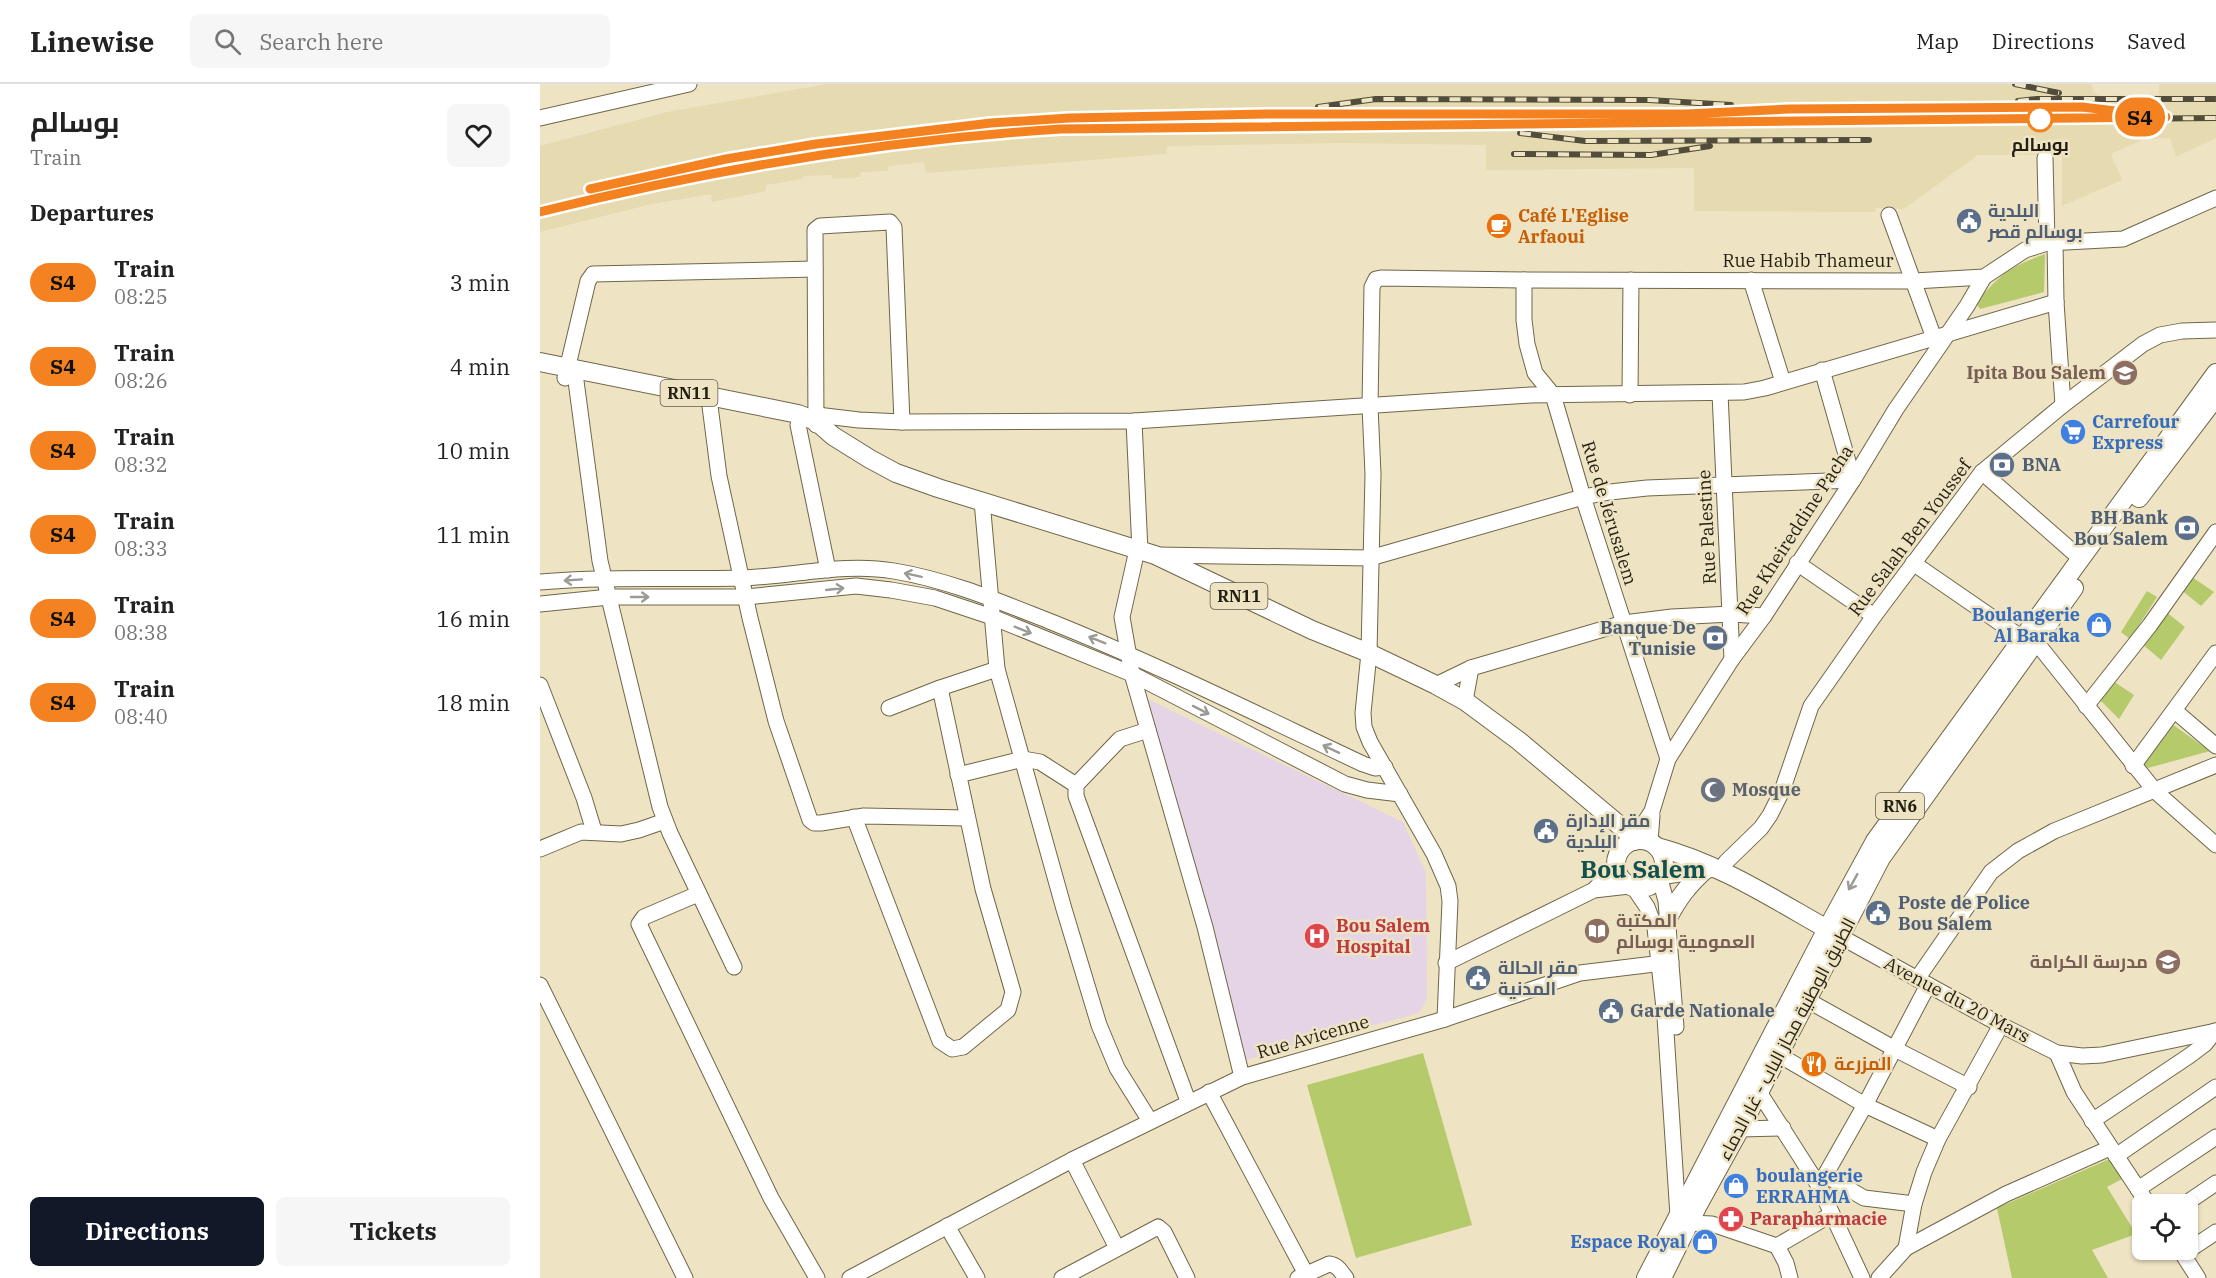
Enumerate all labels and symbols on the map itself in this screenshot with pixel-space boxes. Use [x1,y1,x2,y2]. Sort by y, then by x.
line badge: S4 [2113,98,2167,136]
marker: بوسالم [2027,106,2053,132]
place label: بوسالم [2011,133,2069,157]
place label: البلدية بوسالم قصر [1987,199,2083,244]
place label: Café L'Eglise Arfaoui [1518,204,1629,248]
public building icon: البلدية بوسالم قصر [1954,206,1984,236]
cafe icon: Café L'Eglise Arfaoui [1484,211,1514,241]
street label: Rue Habib Thameur [1723,249,1893,272]
school or university icon: Ipita Bou Salem [2110,358,2140,388]
place label: Ipita Bou Salem [1966,361,2107,384]
road number: RN11 [660,380,718,406]
place label: Carrefour Express [2092,410,2180,454]
supermarket icon: Carrefour Express [2058,417,2088,447]
street label: Rue de Jérusalem [1577,438,1642,588]
street label: Rue Kheireddine Pacha [1731,440,1858,619]
bank icon: BNA [1987,450,2017,480]
street label: Rue Salah Ben Youssef [1843,453,1977,621]
place label: BNA [2022,453,2062,476]
street label: Rue Palestine [1692,469,1721,585]
place label: BH Bank Bou Salem [2074,506,2169,550]
bank icon: BH Bank Bou Salem [2172,513,2202,543]
one-way arrow [904,569,924,580]
one-way arrow [563,574,583,585]
one-way arrow [824,583,844,594]
road number: RN11 [1210,583,1268,609]
one-way arrow [630,591,650,603]
place label: Boulangerie Al Baraka [1972,603,2080,647]
shop icon: Boulangerie Al Baraka [2084,610,2114,640]
place label: Banque De Tunisie [1600,616,1696,660]
bank icon: Banque De Tunisie [1700,623,1730,653]
one-way arrow [1013,625,1032,636]
one-way arrow [1088,634,1107,645]
one-way arrow [1191,704,1209,716]
one-way arrow [1322,742,1340,754]
mosque icon: Mosque [1698,775,1728,805]
place label: Mosque [1732,778,1801,801]
road number: RN6 [1876,793,1924,819]
place label: مقر الإدارة البلدية [1566,809,1650,853]
public building icon: مقر الإدارة البلدية [1531,816,1561,846]
district label: Bou Salem [1580,853,1706,885]
one-way arrow [1846,873,1858,890]
place label: Poste de Police Bou Salem [1898,891,2030,935]
public building icon: Poste de Police Bou Salem [1863,898,1893,928]
place label: المكتبة العمومية بوسالم [1616,909,1755,954]
street label: الطريق الوطنية مجاز الباب - غار الدماء [1713,913,1861,1165]
place label: Bou Salem Hospital [1336,914,1431,958]
library icon: المكتبة العمومية بوسالم [1582,916,1612,946]
hospital icon: Bou Salem Hospital [1302,921,1332,951]
school or university icon: مدرسة الكرامة [2153,947,2183,977]
place label: مدرسة الكرامة [2030,950,2148,973]
street label: Avenue du 20 Mars [1880,951,2034,1048]
place label: مقر الحالة المدنية [1498,956,1578,1000]
public building icon: مقر الحالة المدنية [1463,963,1493,993]
public building icon: Garde Nationale [1596,996,1626,1026]
place label: Garde Nationale [1630,999,1775,1022]
street label: Rue Avicenne [1254,1010,1372,1064]
restaurant icon: المزرعة [1799,1049,1829,1079]
place label: المزرعة [1834,1052,1892,1075]
place label: boulangerie ERRAHMA [1756,1164,1863,1208]
shop icon: boulangerie ERRAHMA [1721,1171,1751,1201]
pharmacy icon: Parapharmacie [1716,1204,1746,1234]
place label: Parapharmacie [1750,1207,1887,1230]
shop icon: Espace Royal [1690,1227,1720,1257]
place label: Espace Royal [1570,1230,1686,1253]

